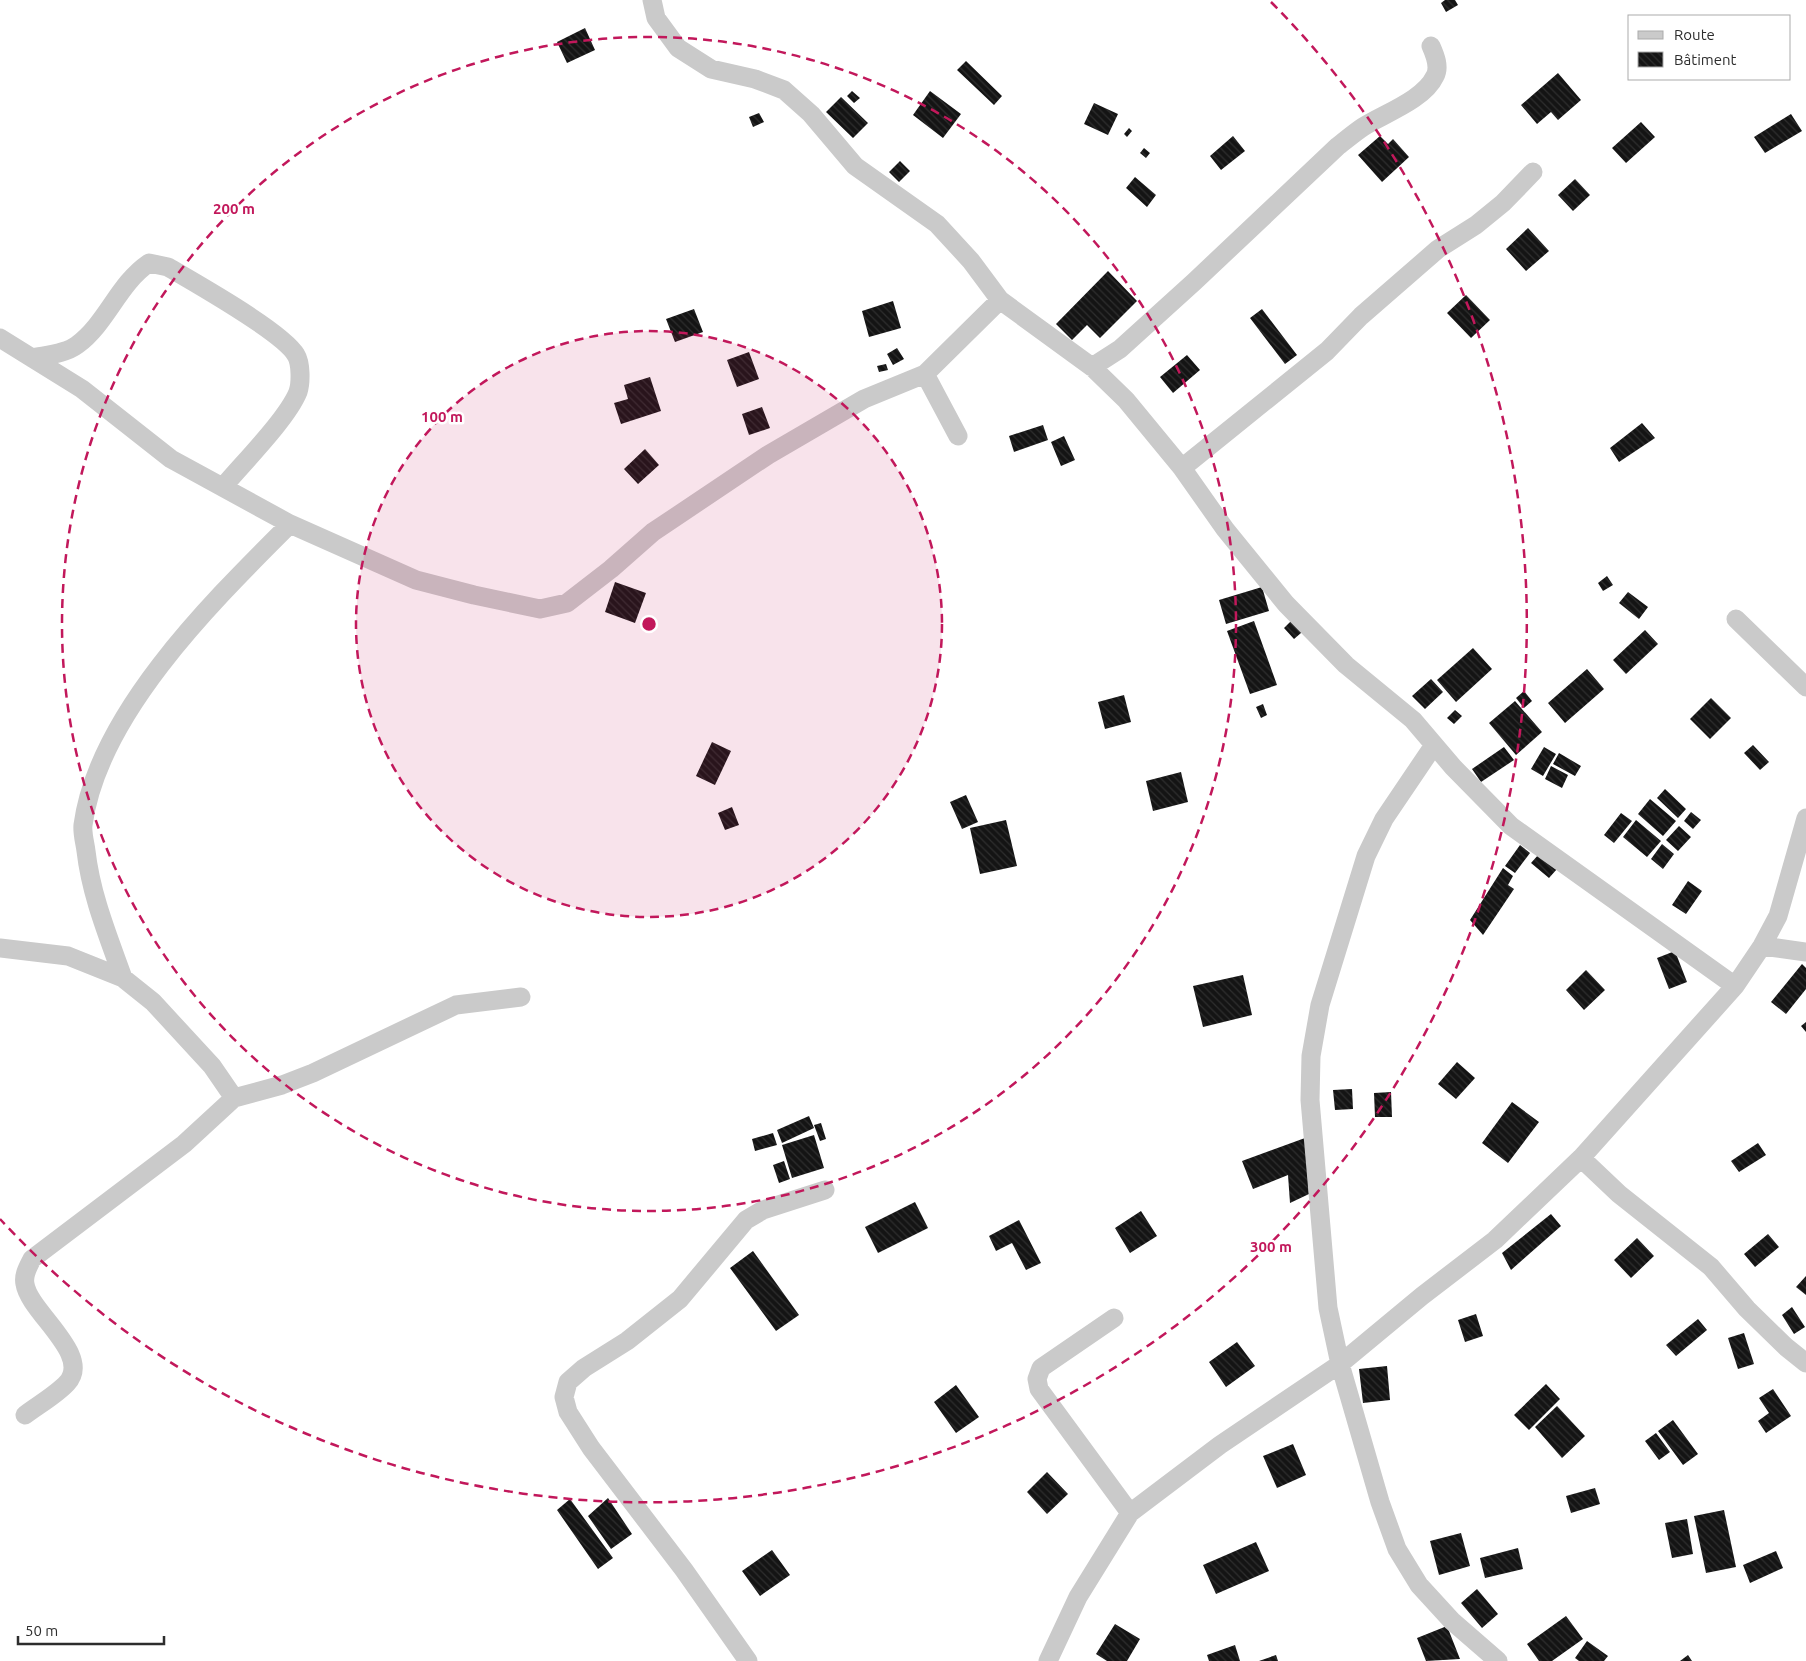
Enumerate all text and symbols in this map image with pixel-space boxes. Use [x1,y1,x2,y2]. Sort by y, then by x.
legend [1628,15,1791,80]
text: Route [1674,26,1715,43]
text: Bâtiment [1674,51,1737,68]
text: 200 m [213,200,255,217]
text: 100 m [421,408,463,425]
centre of rings [640,615,658,633]
text: 300 m [1250,1238,1292,1255]
scale bar [18,1614,164,1646]
text: 50 m [25,1622,58,1639]

